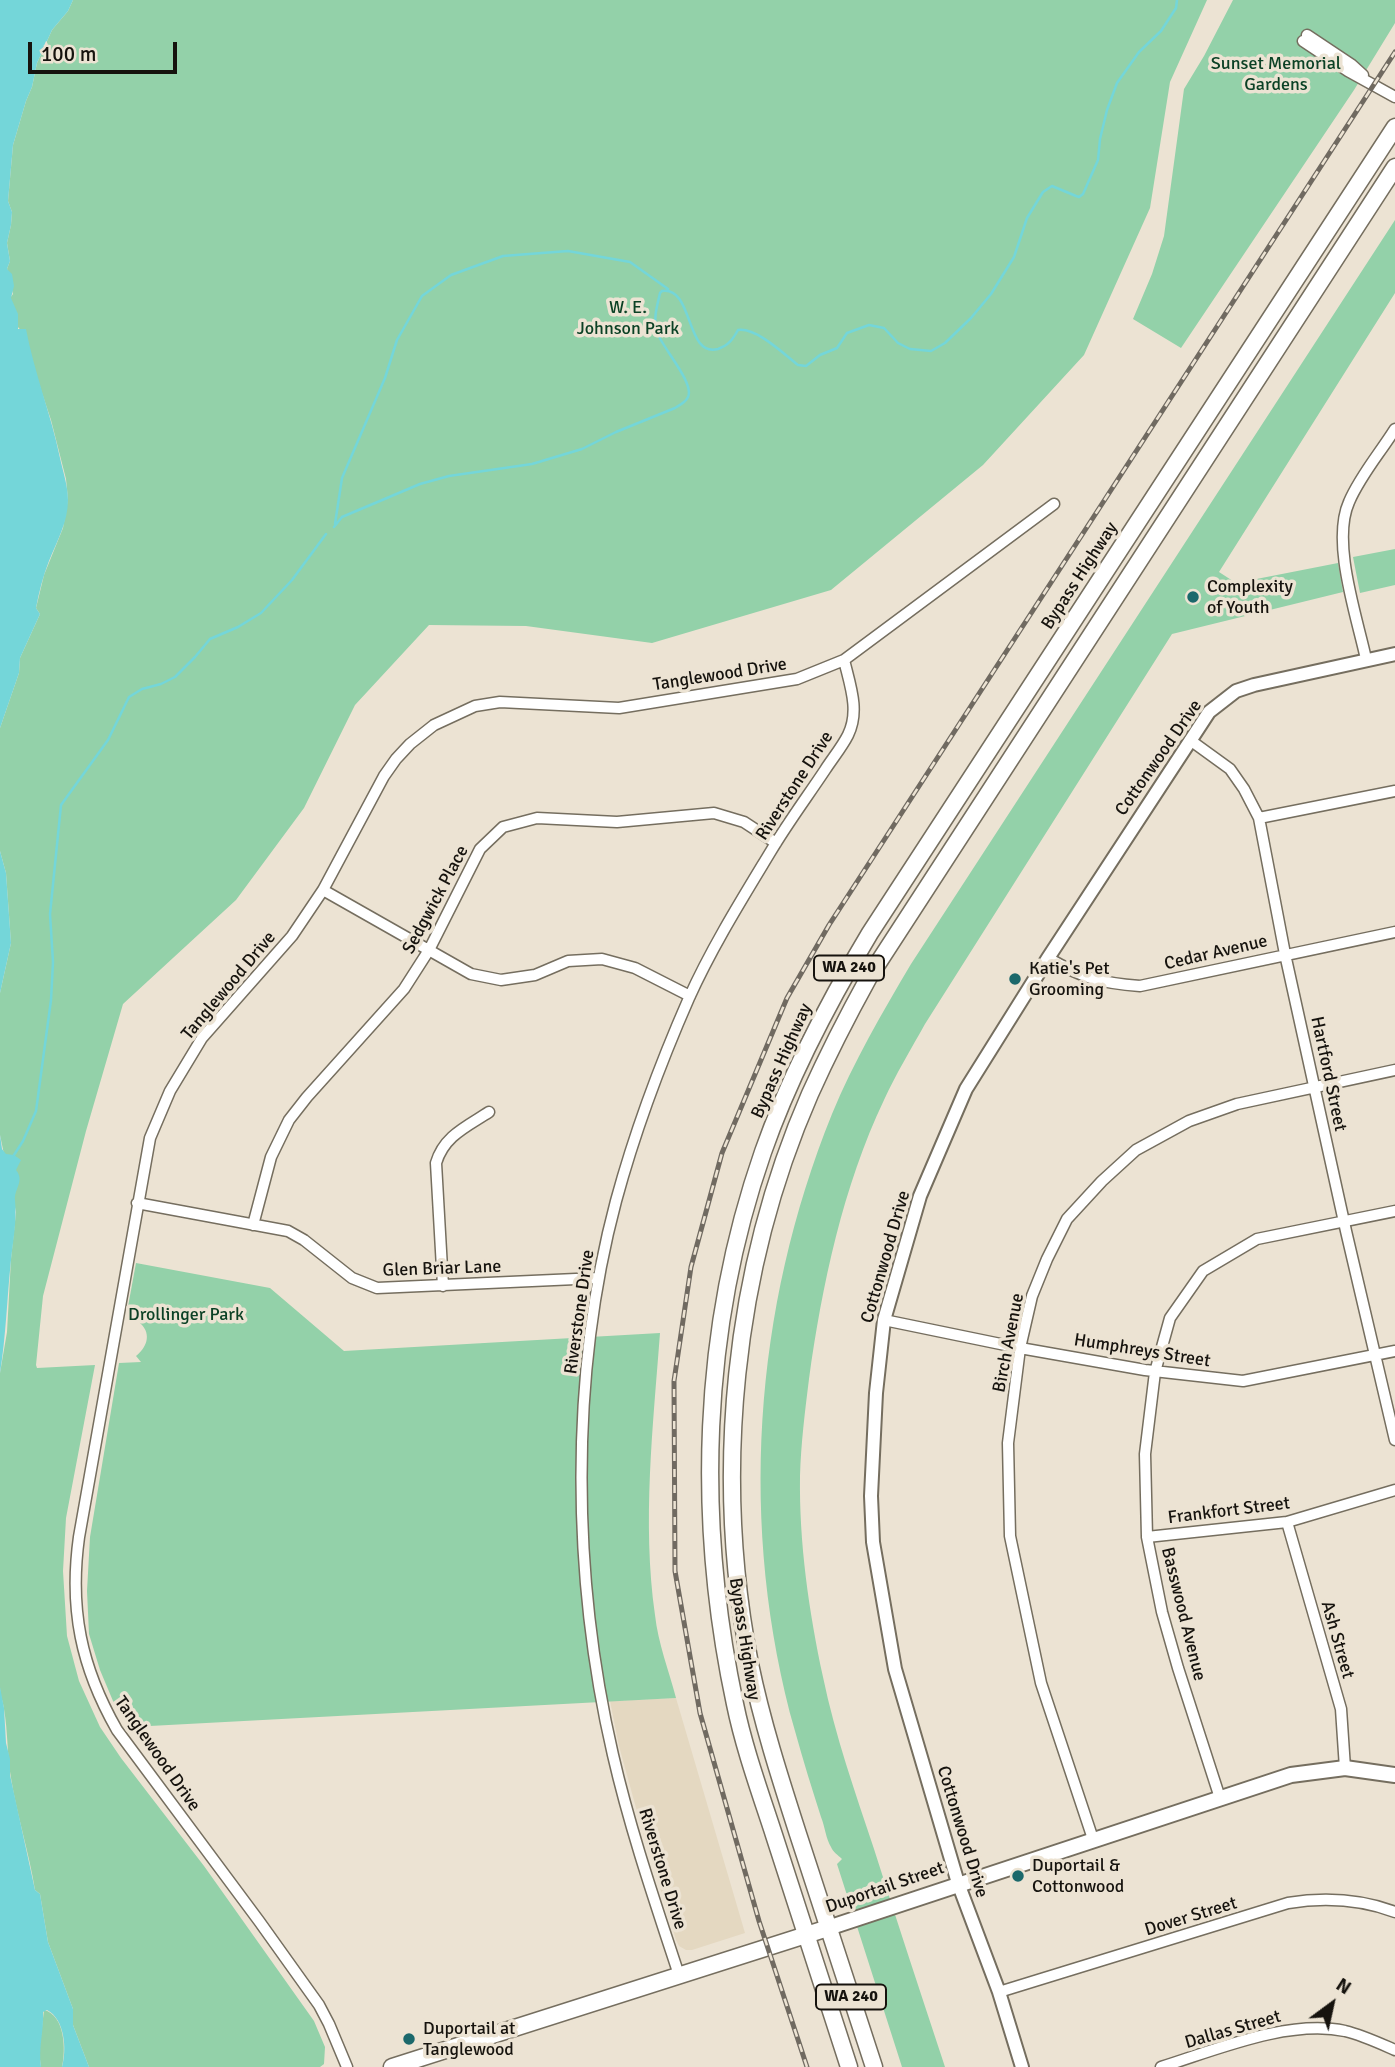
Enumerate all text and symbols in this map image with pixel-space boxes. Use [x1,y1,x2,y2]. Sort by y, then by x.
scale bar [32,28,180,72]
text: 100 m [41,41,96,67]
park label: Sunset Memorial Gardens [1211,53,1341,96]
park label: W. E. Johnson Park [577,297,679,340]
street label: Bypass Highway [1037,518,1123,634]
place label: Complexity of Youth [1207,576,1293,618]
marker: Complexity of Youth [1185,589,1201,605]
street label: Tanglewood Drive [652,654,788,696]
street label: Cottonwood Drive [1111,696,1207,820]
street label: Riverstone Drive [752,727,838,845]
street label: Sedgwick Place [398,842,474,958]
street label: Tanglewood Drive [177,927,281,1045]
street label: Cedar Avenue [1162,931,1270,975]
road number: WA 240 [814,956,884,980]
place label: Katie's Pet Grooming [1029,958,1110,1000]
marker: Katie's Pet Grooming [1007,971,1023,987]
street label: Bypass Highway [747,1000,817,1122]
street label: Hartford Street [1305,1015,1351,1133]
street label: Cottonwood Drive [857,1188,915,1326]
street label: Riverstone Drive [561,1248,599,1376]
street label: Glen Briar Lane [382,1256,502,1282]
street label: Birch Avenue [989,1292,1029,1394]
park label: Drollinger Park [128,1304,244,1326]
street label: Humphreys Street [1072,1330,1212,1372]
street label: Frankfort Street [1167,1493,1291,1529]
street label: Basswood Avenue [1156,1545,1210,1683]
street label: Bypass Highway [724,1576,764,1702]
street label: Ash Street [1316,1599,1358,1681]
street label: Tanglewood Drive [109,1692,205,1816]
street label: Cottonwood Drive [932,1764,992,1900]
street label: Riverstone Drive [633,1806,691,1932]
place label: Duportail & Cottonwood [1032,1855,1124,1898]
street label: Duportail Street [823,1858,947,1918]
marker: Duportail & Cottonwood [1010,1868,1026,1884]
street label: Dover Street [1142,1893,1240,1941]
north arrow [1297,1969,1367,2039]
text: N [1331,1973,1356,2000]
road number: WA 240 [816,1984,886,2010]
street label: Dallas Street [1182,2006,1284,2054]
place label: Duportail at Tanglewood [423,2018,515,2060]
marker: Duportail at Tanglewood [401,2031,417,2047]

